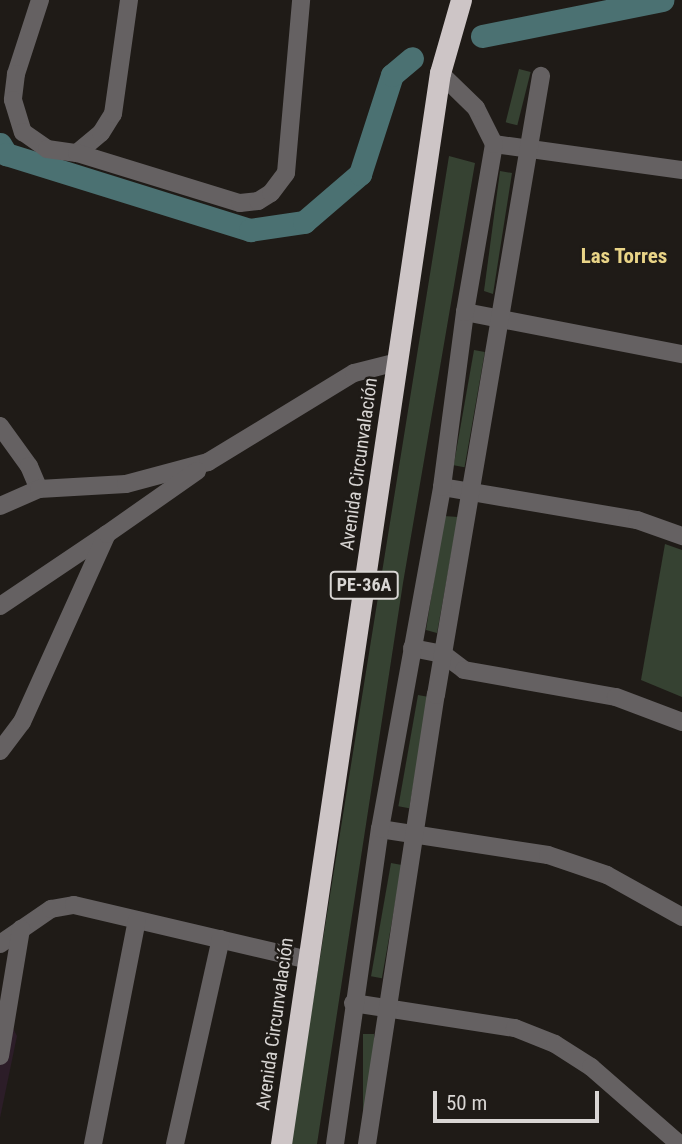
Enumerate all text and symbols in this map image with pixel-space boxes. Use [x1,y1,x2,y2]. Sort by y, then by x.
district label: Las Torres [580,243,668,269]
street label: Avenida Circunvalación [336,376,382,552]
road number: PE-36A [329,570,399,600]
street label: Avenida Circunvalación [252,936,298,1112]
scale bar [437,1078,603,1122]
text: 50 m [446,1091,487,1115]

